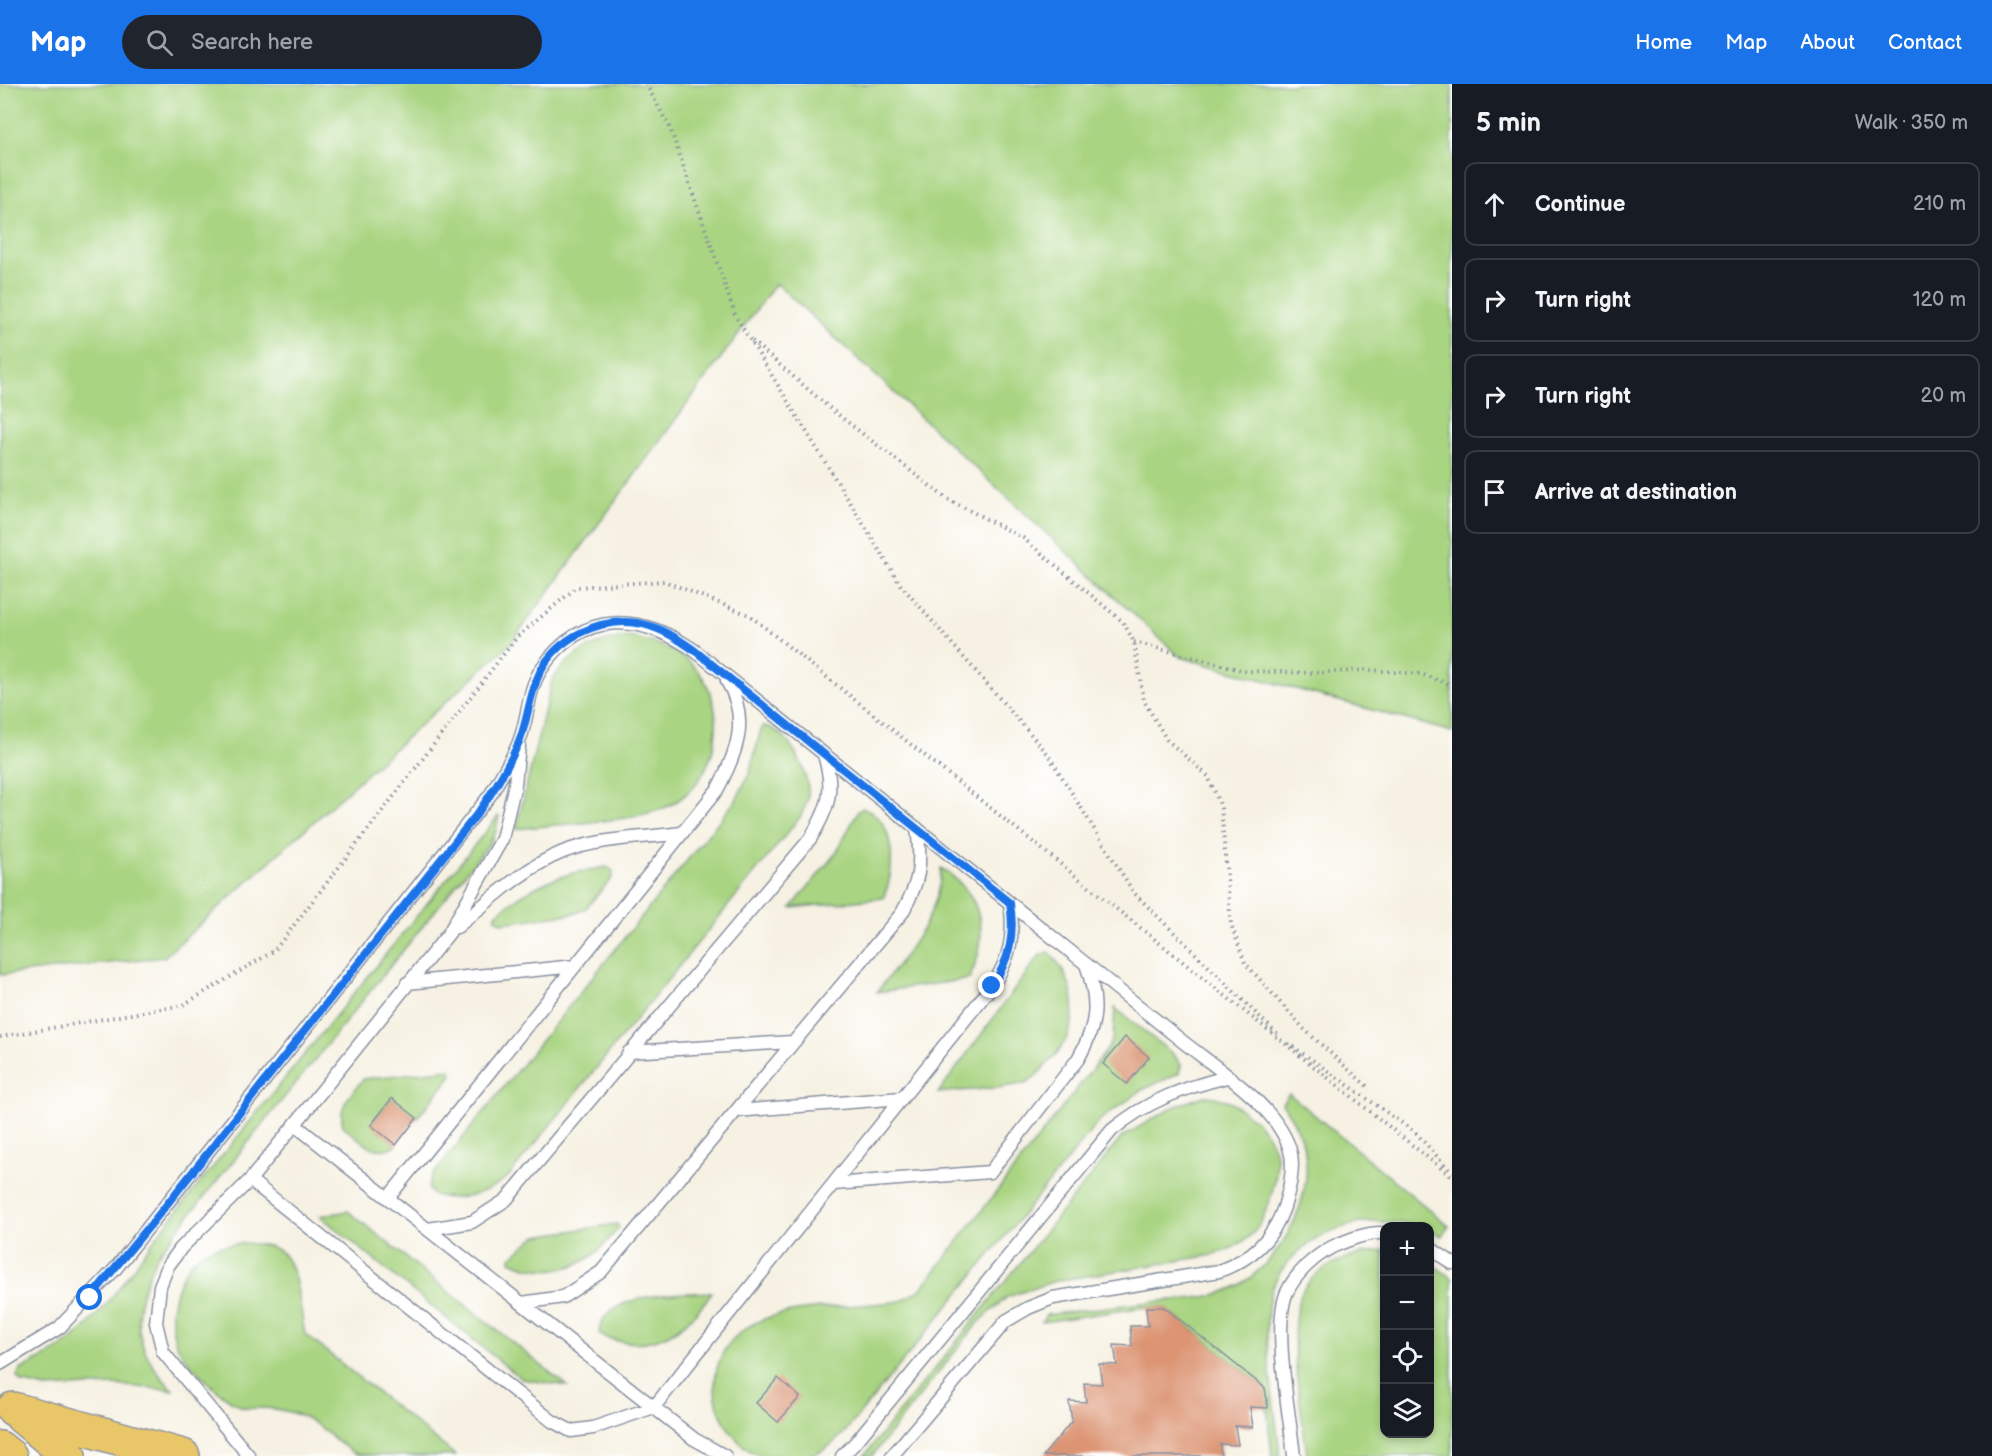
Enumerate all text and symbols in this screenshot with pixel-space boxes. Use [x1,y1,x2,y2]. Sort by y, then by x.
search box [122,15,542,69]
text: Map [30,26,86,59]
icon: search [143,26,176,59]
text: Search here [191,29,313,56]
text: Home [1635,30,1692,55]
text: Map [1725,30,1767,55]
text: About [1800,30,1855,55]
text: Contact [1888,30,1962,55]
text: 5 min [1476,108,1541,139]
text: Walk · 350 m [1855,111,1968,135]
icon: ahead [1478,188,1511,221]
text: Continue [1535,191,1625,218]
text: 210 m [1913,192,1966,216]
icon: right [1478,284,1511,317]
text: Turn right [1535,287,1631,314]
text: 120 m [1913,288,1966,312]
icon: right [1478,380,1511,413]
text: Turn right [1535,383,1631,410]
text: 20 m [1921,384,1966,408]
icon: arrive [1478,476,1511,509]
text: Arrive at destination [1535,479,1737,506]
route end [978,972,1004,998]
map controls [1380,1222,1434,1438]
button: + [1380,1222,1434,1276]
button: − [1380,1276,1434,1330]
route start [76,1284,102,1310]
button: locate [1380,1330,1434,1384]
button: layers [1380,1384,1434,1438]

